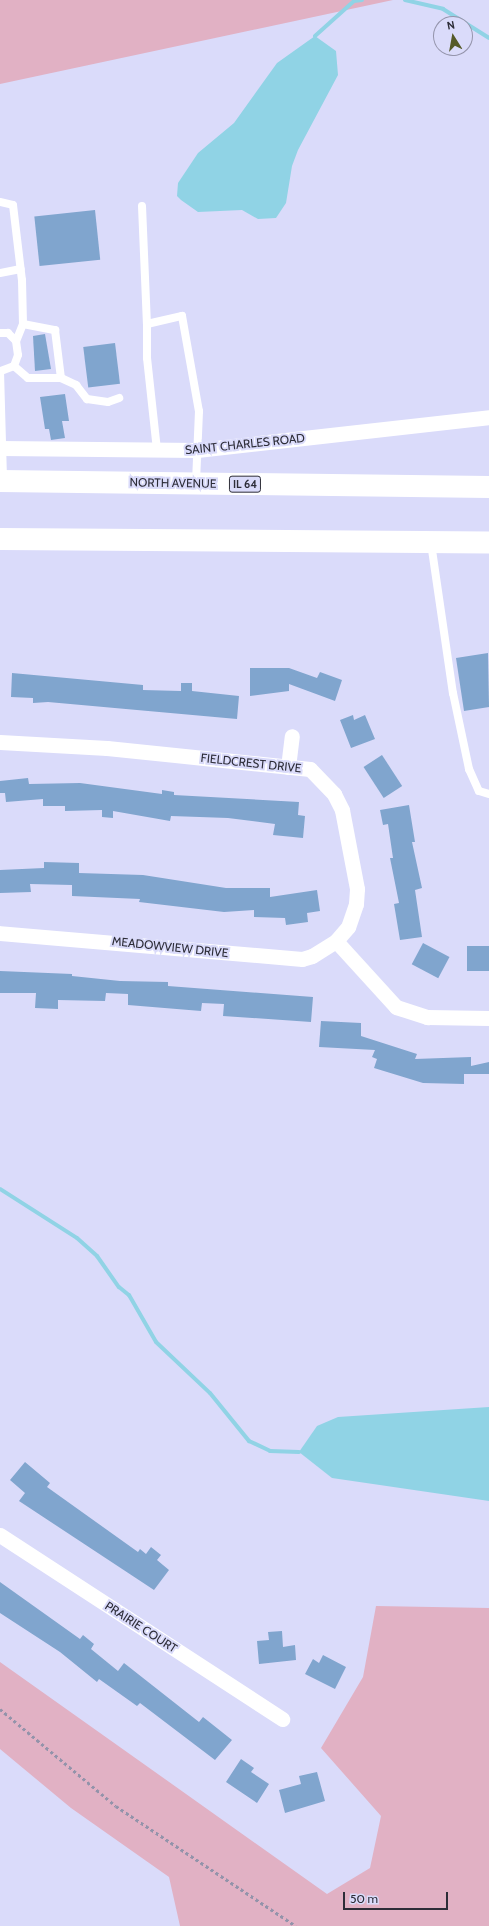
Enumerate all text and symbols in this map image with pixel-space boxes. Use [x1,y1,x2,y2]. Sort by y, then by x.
north arrow [433,16,473,56]
text: N [446,18,456,33]
street label: SAINT CHARLES ROAD [184,431,306,457]
street label: NORTH AVENUE [129,475,217,491]
road number: IL 64 [228,475,262,493]
street label: FIELDCREST DRIVE [200,751,302,775]
street label: MEADOWVIEW DRIVE [111,934,229,960]
street label: PRAIRIE COURT [102,1598,180,1656]
scale bar [345,1884,450,1910]
text: 50 m [350,1891,378,1906]

